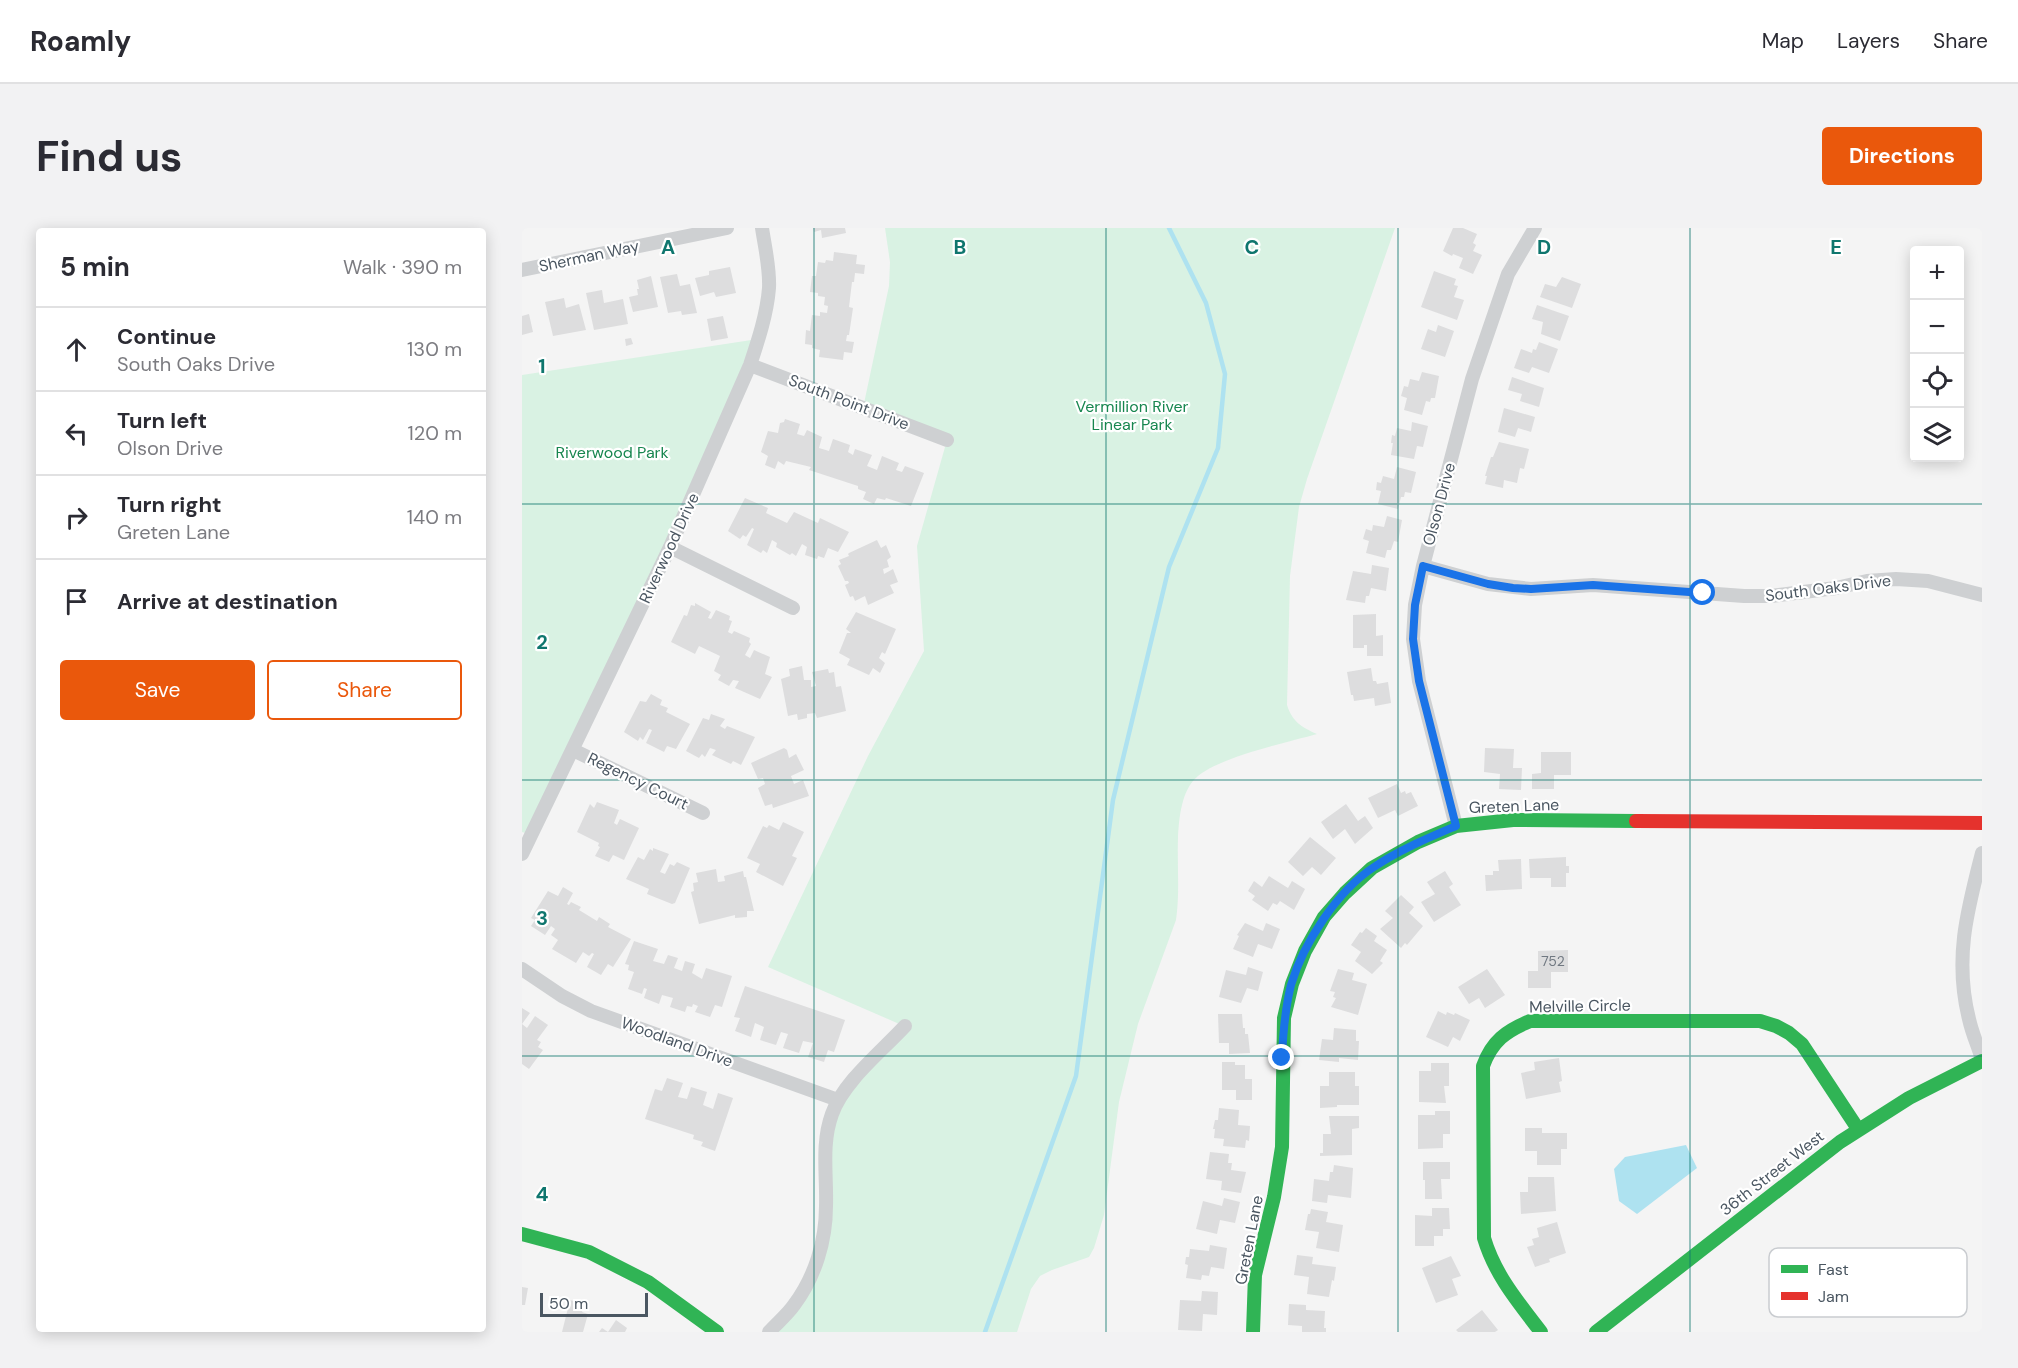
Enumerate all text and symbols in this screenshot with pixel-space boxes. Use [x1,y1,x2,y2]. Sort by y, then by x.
text: Roamly [30,23,131,60]
text: Map [1762,27,1804,55]
text: Layers [1837,27,1900,55]
text: Share [1933,27,1988,55]
button: Directions [1822,127,1982,185]
text: Find us [36,129,182,184]
text: A [661,234,675,260]
text: B [954,234,966,260]
text: C [1245,234,1259,260]
text: D [1537,234,1551,260]
text: E [1830,234,1842,260]
street label: Sherman Way [537,235,641,277]
map controls [1910,246,1964,462]
button: + [1910,246,1964,300]
text: 5 min [60,250,130,284]
text: Walk · 390 m [343,254,462,280]
button: − [1910,300,1964,354]
text: Continue [117,322,216,351]
icon: ahead [60,333,93,366]
text: 130 m [407,336,462,362]
text: South Oaks Drive [117,351,275,377]
text: 1 [538,353,546,379]
button: locate [1910,354,1964,408]
street label: South Point Drive [786,369,912,435]
park label: Vermillion River Linear Park [1075,396,1189,435]
text: Turn left [117,406,207,435]
button: layers [1910,408,1964,462]
icon: left [60,417,93,450]
text: 120 m [408,420,462,446]
text: Olson Drive [117,435,223,461]
park label: Riverwood Park [555,442,669,463]
street label: Olson Drive [1418,460,1460,548]
street label: Riverwood Drive [634,489,704,607]
text: Turn right [117,490,222,519]
icon: right [60,501,93,534]
text: 140 m [407,504,462,530]
text: Greten Lane [117,519,230,545]
street label: South Oaks Drive [1764,570,1892,606]
route start [1689,579,1715,605]
icon: arrive [60,585,93,618]
text: Arrive at destination [117,587,338,616]
text: 2 [536,629,548,655]
button: Save [60,660,255,720]
button: Share [267,660,462,720]
street label: Regency Court [584,748,692,814]
street label: Greten Lane [1468,794,1560,818]
text: 3 [536,905,548,931]
house number: 752 [1541,952,1565,970]
street label: Melville Circle [1529,995,1631,1017]
street label: Woodland Drive [618,1012,736,1072]
route end [1268,1044,1294,1070]
street label: 36th Street West [1716,1126,1828,1220]
text: 4 [536,1181,549,1207]
street label: Greten Lane [1230,1194,1268,1286]
legend [1769,1248,1967,1317]
text: Fast [1818,1259,1849,1280]
text: Jam [1818,1286,1849,1307]
scale bar [540,1290,648,1318]
text: 50 m [549,1293,588,1314]

